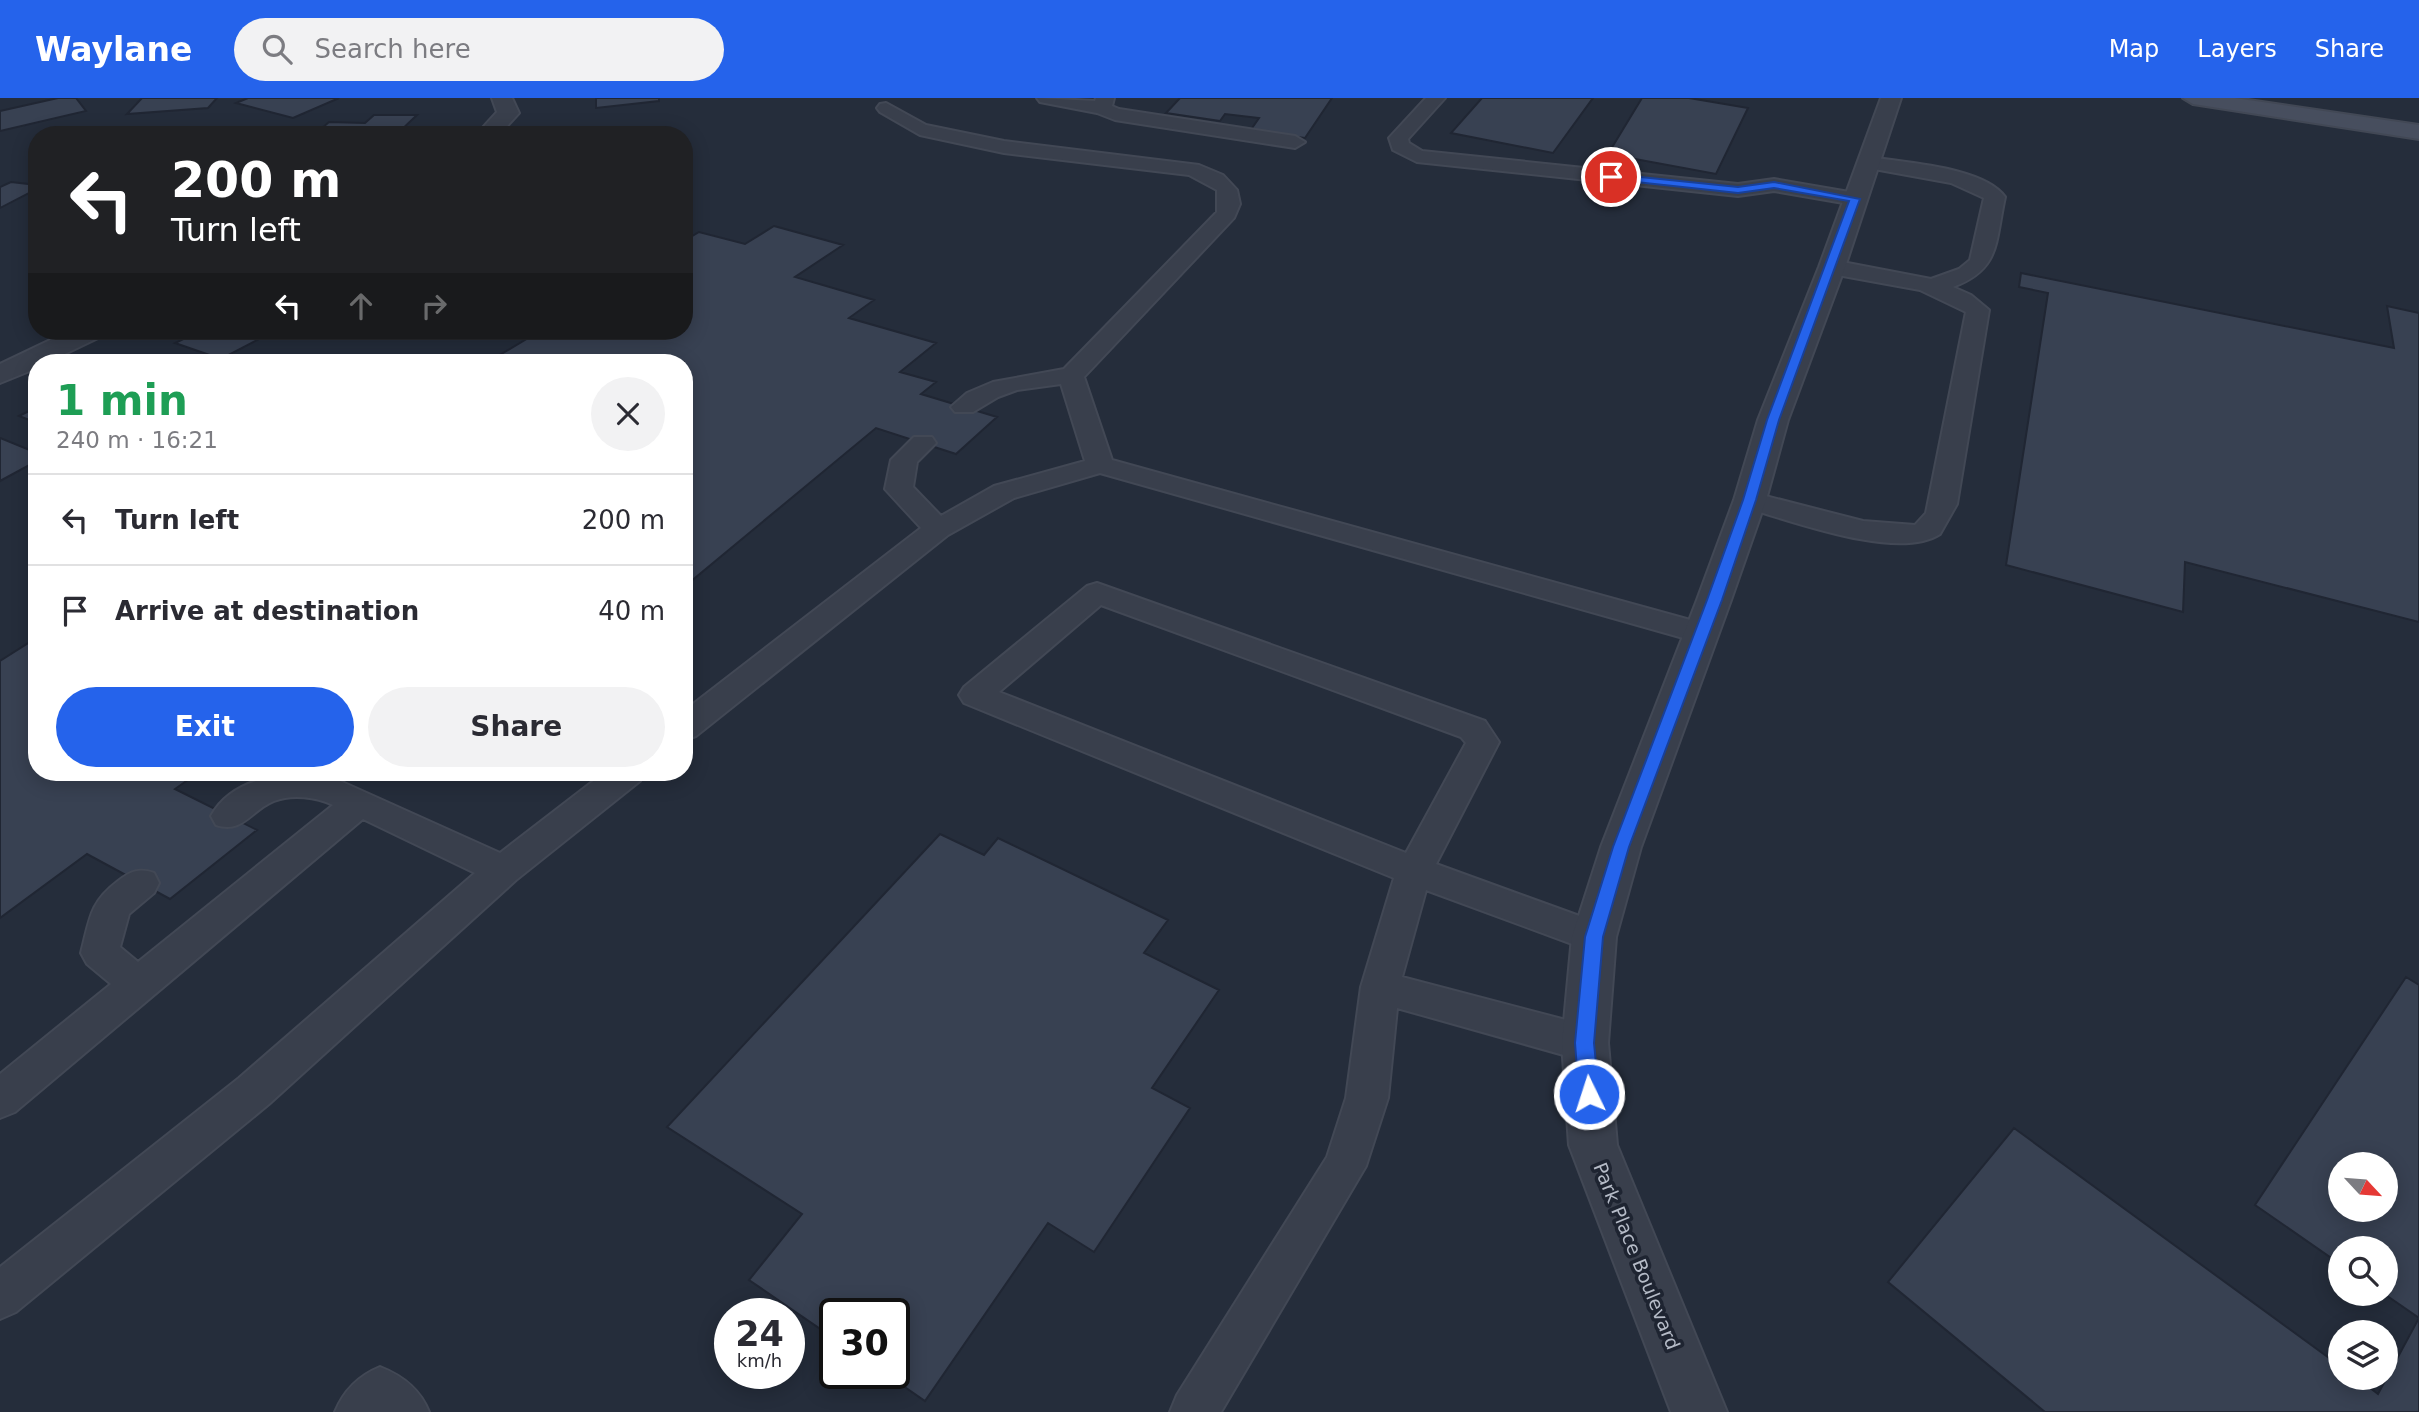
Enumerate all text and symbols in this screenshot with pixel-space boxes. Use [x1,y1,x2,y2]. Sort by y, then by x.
search box [234,18,724,81]
text: Waylane [35,30,192,69]
icon: search [258,30,296,68]
text: Search here [314,34,471,64]
text: Map [2109,35,2159,63]
text: Layers [2197,35,2277,63]
text: Share [2315,35,2384,63]
pin [1581,147,1641,207]
text: 200 m [171,152,341,209]
icon: left [56,154,147,245]
icon: arrive [1592,158,1630,196]
text: Turn left [171,211,301,249]
icon: left [269,287,307,325]
icon: ahead [342,287,380,325]
icon: right [415,287,453,325]
text: 1 min [56,376,188,425]
button: close [591,377,665,451]
text: 240 m · 16:21 [56,427,218,453]
icon: left [56,501,94,539]
text: Turn left [115,505,239,535]
text: 200 m [582,505,665,535]
icon: arrive [56,592,94,630]
text: Arrive at destination [115,596,419,626]
text: 40 m [598,596,665,626]
button: Exit [56,687,354,767]
button: Share [368,687,665,767]
position arrow [1552,1057,1626,1131]
north arrow [2328,1152,2398,1222]
map controls [2328,1152,2398,1390]
street label: Park Place Boulevard [1589,1159,1685,1353]
button: search [2328,1236,2398,1306]
speed limit sign: 30 [819,1298,910,1389]
text: 24 [735,1314,784,1354]
button: layers [2328,1320,2398,1390]
text: km/h [737,1350,782,1371]

